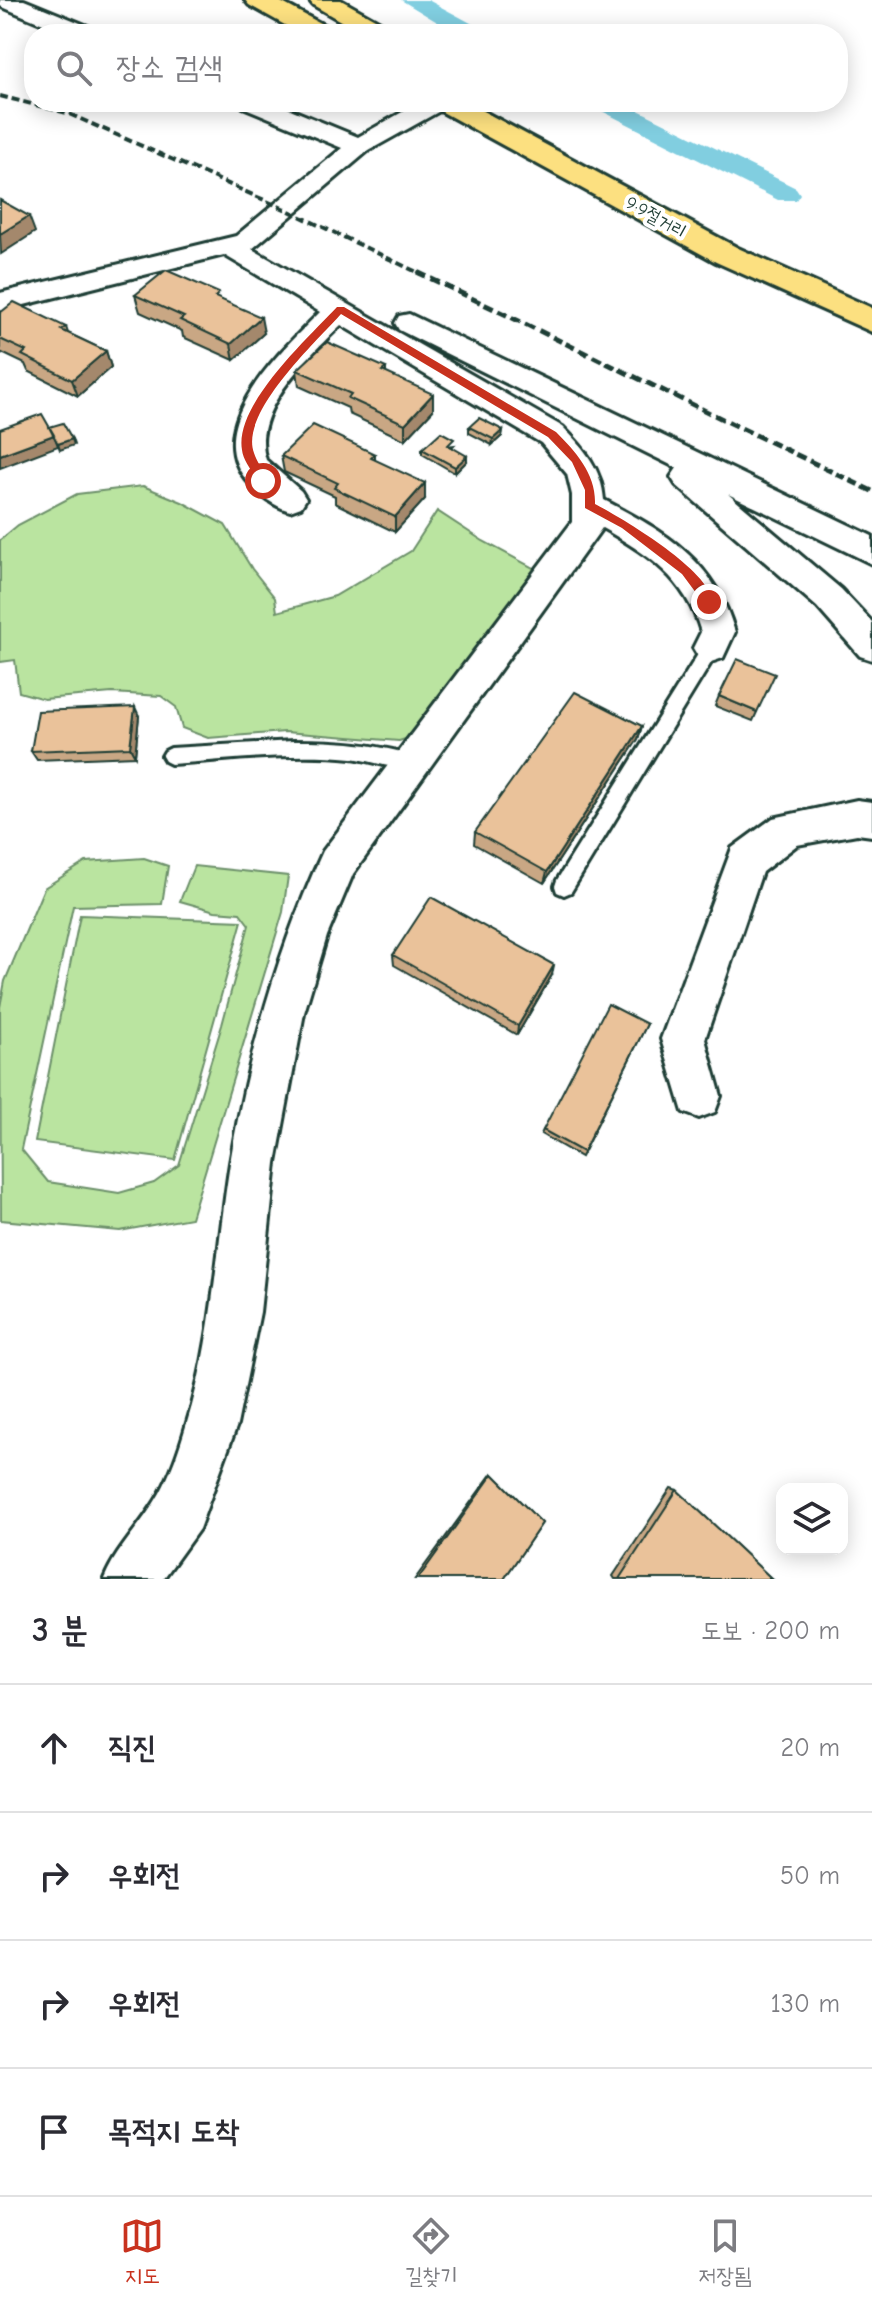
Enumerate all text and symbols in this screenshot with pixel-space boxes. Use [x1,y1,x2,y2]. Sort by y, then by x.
search box [24,24,848,112]
icon: search [52,46,96,90]
text: 장소 검색 [116,50,223,85]
street label: 9·9절거리 [622,192,690,243]
route start [245,463,281,499]
route end [691,584,727,620]
map controls [776,1483,848,1555]
button: layers [776,1483,848,1555]
text: 3 분 [32,1610,88,1650]
text: 도보 · 200 m [701,1616,840,1646]
icon: ahead [32,1726,76,1770]
text: 직진 [108,1730,156,1765]
text: 20 m [780,1733,840,1763]
icon: right [32,1854,76,1898]
text: 우회전 [108,1858,180,1893]
text: 50 m [780,1861,840,1891]
icon: right [32,1982,76,2026]
text: 우회전 [108,1986,180,2021]
text: 130 m [771,1989,840,2019]
icon: arrive [32,2110,76,2154]
text: 목적지 도착 [108,2114,239,2149]
tab: 지도 [120,2214,164,2290]
tab: 길찾기 [405,2214,458,2290]
tab: 저장됨 [699,2214,752,2290]

